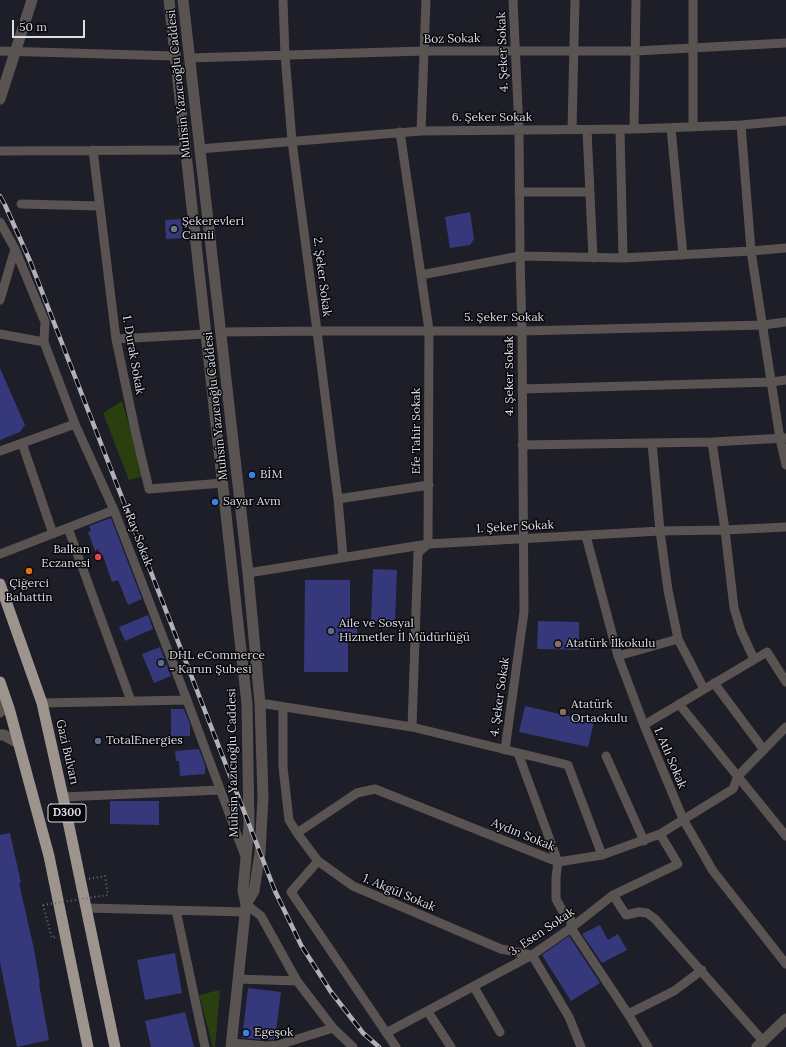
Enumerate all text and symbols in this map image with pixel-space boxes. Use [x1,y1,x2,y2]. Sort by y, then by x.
street label: Muhsin Yazıcıoğlu Caddesi [164,9,194,159]
scale bar [14,12,87,38]
street label: 4. Şeker Sokak [494,12,512,92]
text: 50 m [19,19,47,34]
street label: Boz Sokak [424,31,480,47]
street label: 6. Şeker Sokak [452,111,532,125]
place label: Şekerevleri Camii [182,215,244,243]
marker: Şekerevleri Camii [169,224,179,234]
street label: 2. Şeker Sokak [310,236,334,318]
street label: 5. Şeker Sokak [464,311,544,325]
street label: 1. Durak Sokak [119,314,147,396]
street label: Muhsin Yazıcıoğlu Caddesi [201,331,231,481]
street label: 4. Şeker Sokak [503,336,517,416]
street label: Efe Tahir Sokak [410,388,424,474]
place label: BİM [260,468,282,482]
marker: BİM [247,470,257,480]
place label: Sayar Avm [223,495,281,509]
marker: Sayar Avm [210,497,220,507]
street label: 1. Ray Sokak [118,501,156,569]
street label: 1. Şeker Sokak [476,518,554,536]
place label: Balkan Eczanesi [41,543,90,571]
marker: Balkan Eczanesi [93,552,103,562]
marker: Çiğerci Bahattin [24,566,34,576]
place label: Çiğerci Bahattin [5,577,53,605]
place label: Aile ve Sosyal Hizmetler İl Müdürlüğü [339,617,470,645]
marker: Aile ve Sosyal Hizmetler İl Müdürlüğü [326,626,336,636]
place label: Atatürk İlkokulu [566,637,655,651]
marker: Atatürk İlkokulu [553,639,563,649]
place label: DHL eCommerce - Karun Şubesi [169,649,265,677]
street label: 4. Şeker Sokak [487,656,513,738]
marker: DHL eCommerce - Karun Şubesi [156,658,166,668]
street label: Muhsin Yazıcıoğlu Caddesi [225,688,241,838]
place label: Atatürk Ortaokulu [571,698,628,726]
marker: Atatürk Ortaokulu [558,707,568,717]
street label: Gazi Bulvarı [53,718,81,786]
street label: 1. Atlı Sokak [651,725,689,791]
place label: TotalEnergies [106,734,183,748]
marker: TotalEnergies [93,736,103,746]
road number: D300 [48,804,86,822]
street label: Aydın Sokak [489,816,557,854]
street label: 1. Akgül Sokak [360,871,438,915]
street label: 3. Esen Sokak [507,905,577,959]
place label: Egeşok [254,1026,294,1040]
marker: Egeşok [241,1028,251,1038]

